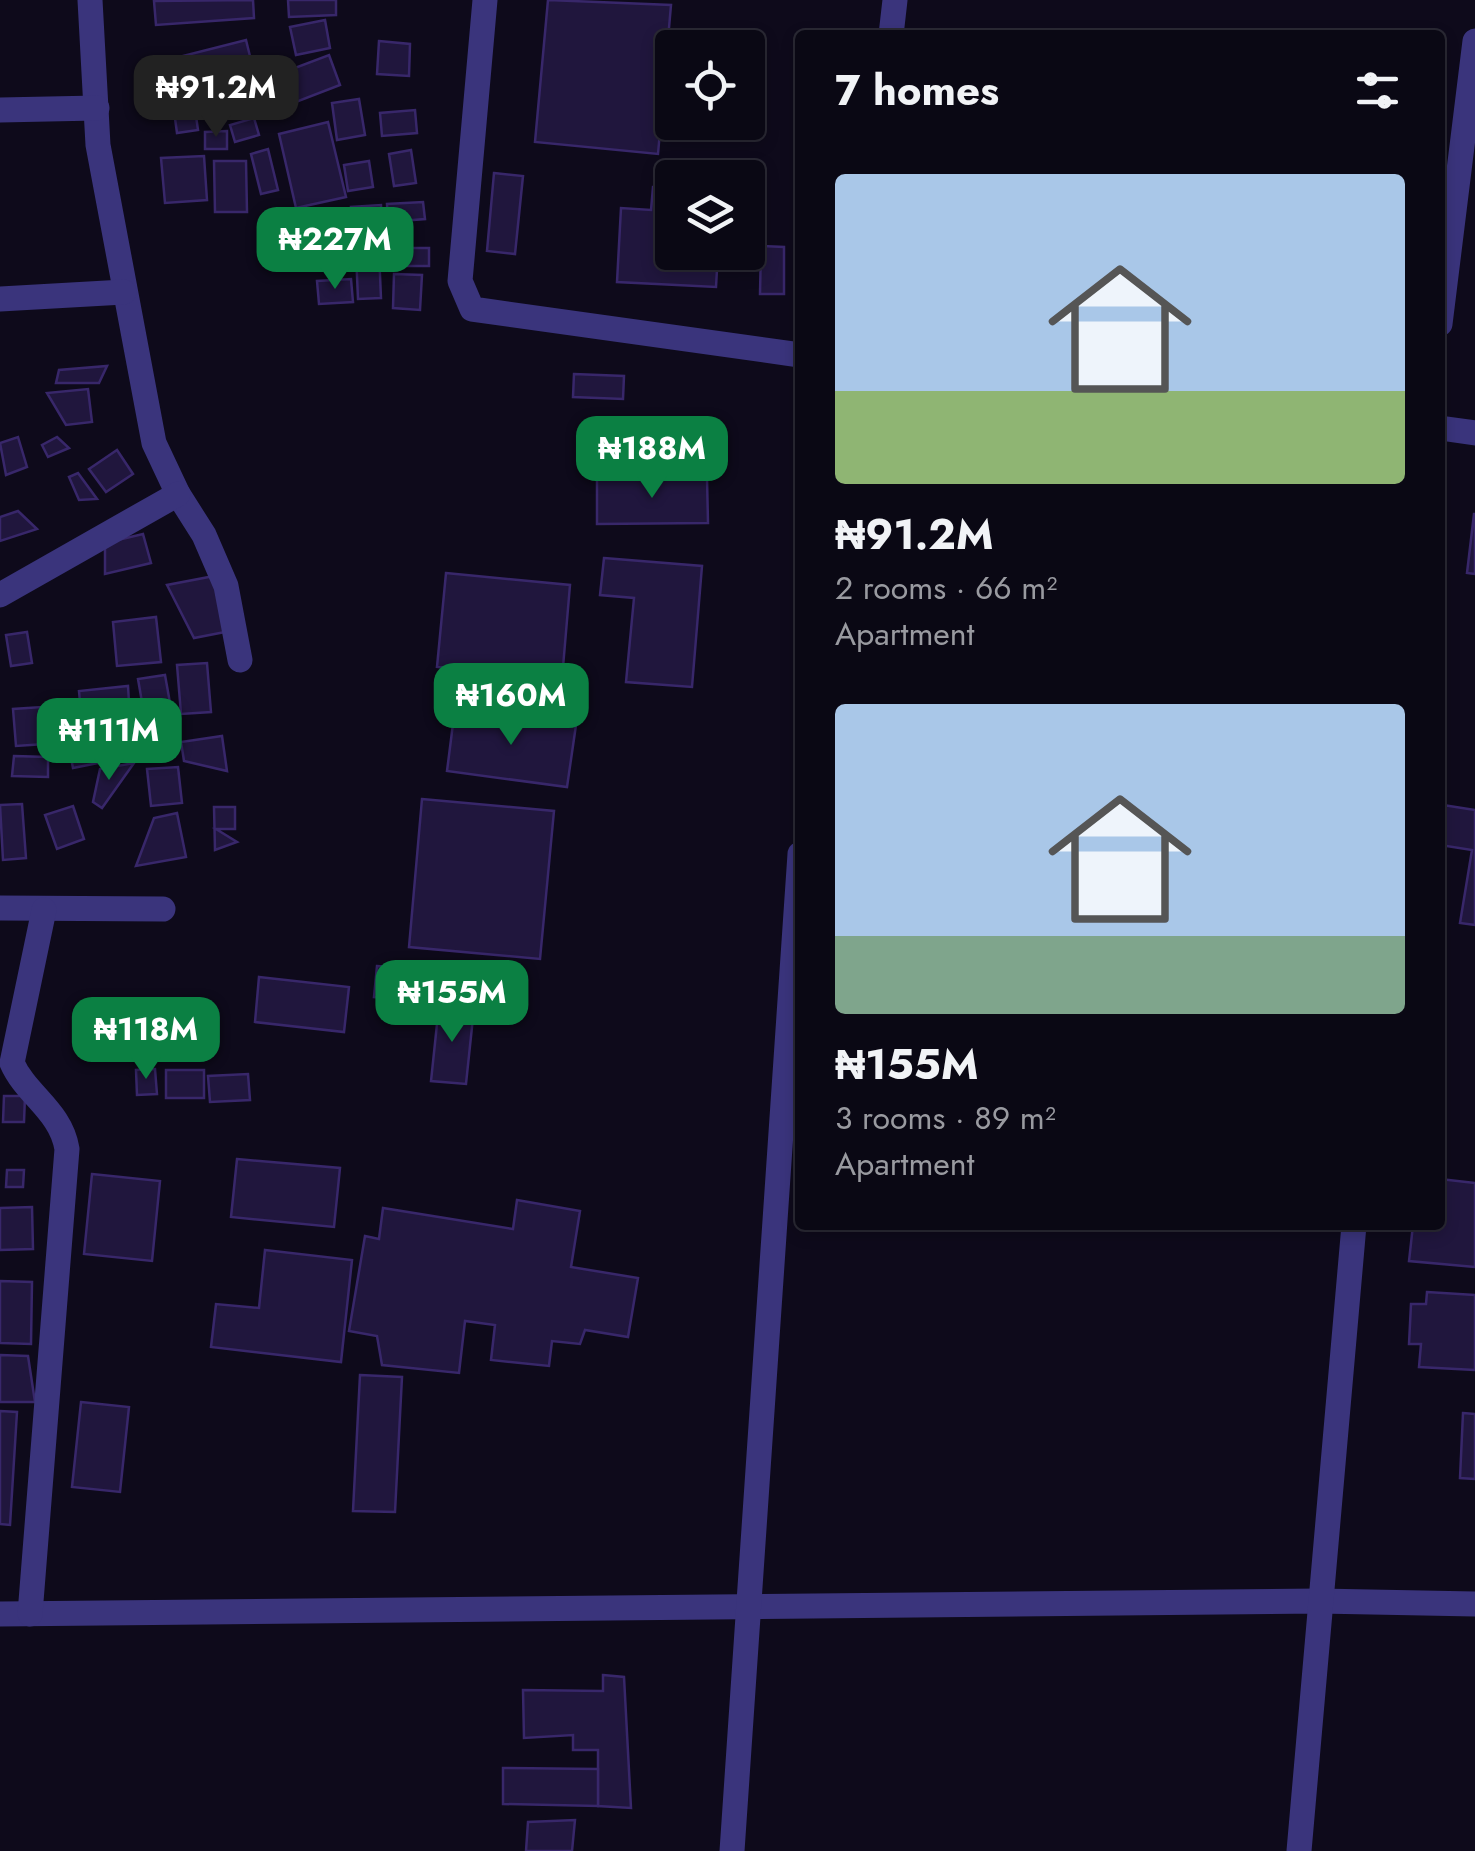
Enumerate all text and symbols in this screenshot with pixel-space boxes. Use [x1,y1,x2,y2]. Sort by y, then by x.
map controls [655,30,765,270]
button: locate [655,30,765,140]
pin: ₦91.2M [135,55,297,140]
text: 7 homes [835,60,999,121]
icon: filters [1350,63,1405,118]
text: ₦91.2M [156,64,276,110]
button: layers [655,160,765,270]
pin: ₦227M [265,207,405,292]
text: ₦227M [279,216,391,262]
icon: home [1030,239,1210,419]
pin: ₦188M [582,416,722,501]
text: ₦188M [598,425,706,471]
text: ₦91.2M [835,504,993,565]
text: 2 rooms · 66 m² [835,565,1057,611]
text: Apartment [835,611,974,657]
pin: ₦160M [441,663,581,748]
text: ₦160M [456,672,566,718]
pin: ₦111M [39,698,179,783]
text: ₦111M [59,707,159,753]
icon: home [1030,769,1210,949]
pin: ₦155M [382,960,522,1045]
text: ₦155M [397,969,507,1015]
pin: ₦118M [76,997,216,1082]
text: ₦118M [94,1006,198,1052]
text: ₦155M [835,1034,978,1095]
text: 3 rooms · 89 m² [835,1095,1056,1141]
text: Apartment [835,1141,974,1187]

